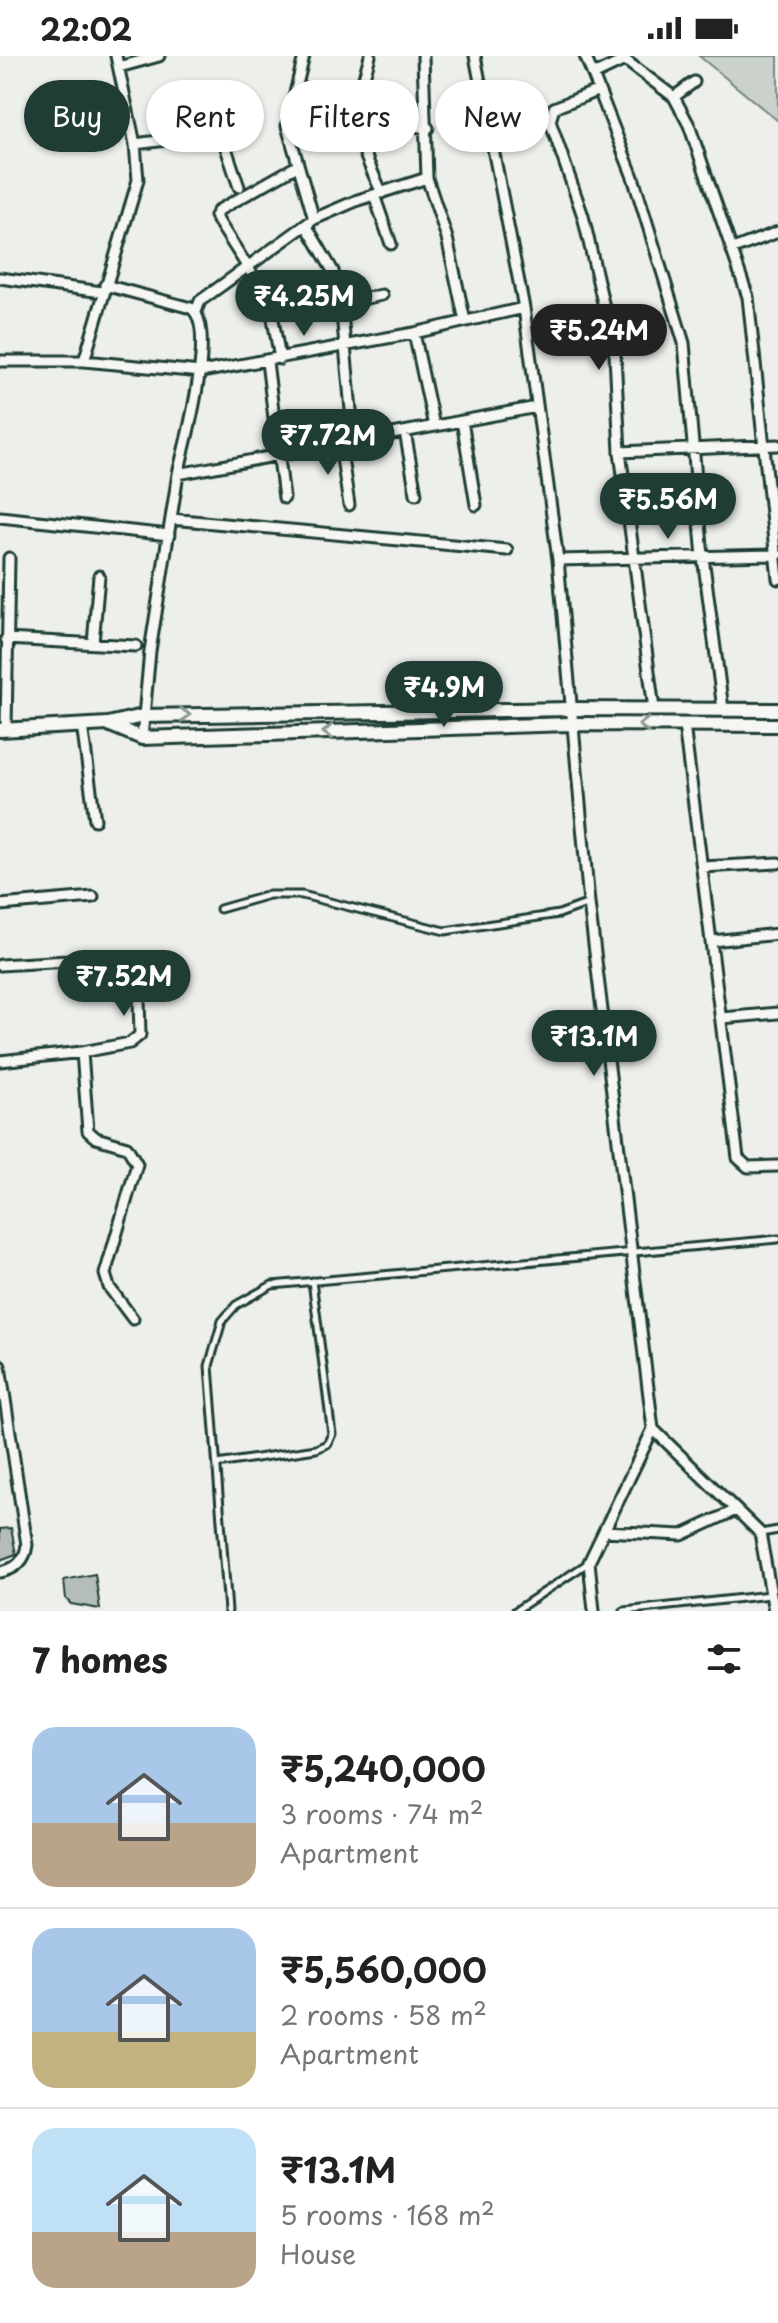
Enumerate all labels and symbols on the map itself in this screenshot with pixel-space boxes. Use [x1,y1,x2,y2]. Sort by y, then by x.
pin: ₹4.25M [239,270,369,338]
pin: ₹5.24M [534,304,664,372]
pin: ₹7.72M [263,409,393,477]
pin: ₹5.56M [603,473,733,541]
pin: ₹4.9M [388,661,500,729]
one-way arrow [179,706,192,724]
one-way arrow [637,716,650,734]
one-way arrow [321,724,334,741]
pin: ₹7.52M [59,950,189,1018]
pin: ₹13.1M [529,1010,659,1078]

